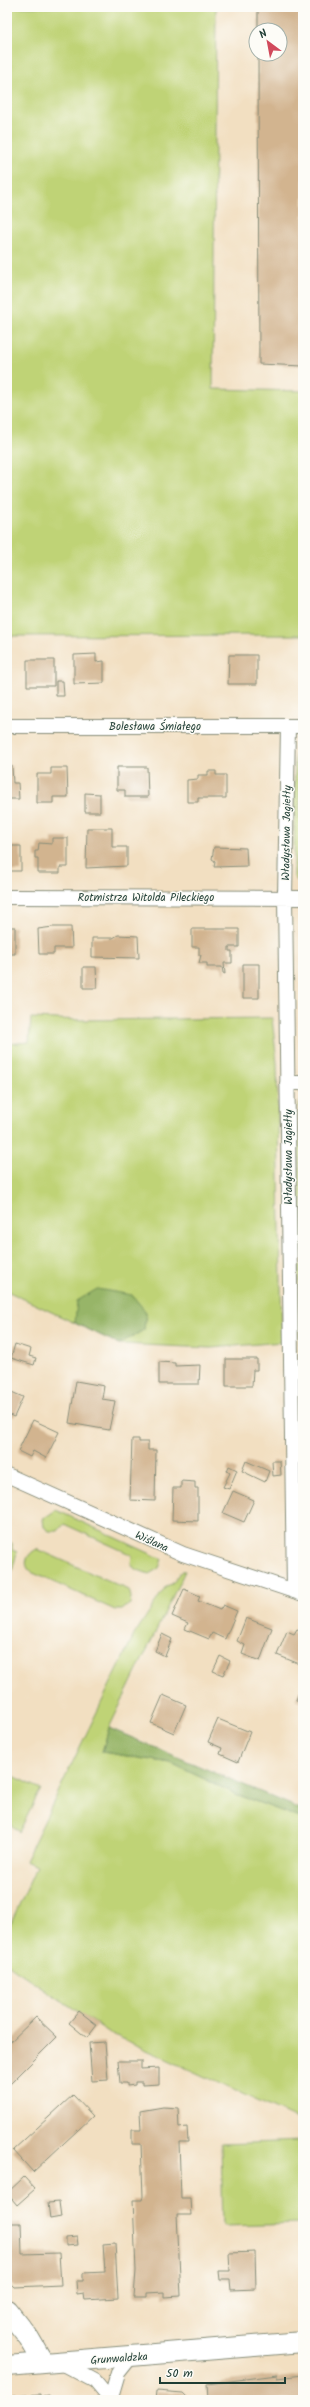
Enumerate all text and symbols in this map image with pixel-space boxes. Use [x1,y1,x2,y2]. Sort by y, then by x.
north arrow [248,22,288,62]
text: N [256,25,271,44]
street label: Bolesława Śmiałego [109,718,201,736]
street label: Władysława Jagiełły [277,784,297,881]
street label: Rotmistrza Witolda Pileckiego [78,889,214,907]
street label: Władysława Jagiełły [280,1108,298,1205]
street label: Wiślana [132,1527,171,1557]
street label: Grunwaldzka [90,2348,148,2370]
scale bar [160,2359,285,2385]
text: 50 m [166,2364,193,2383]

